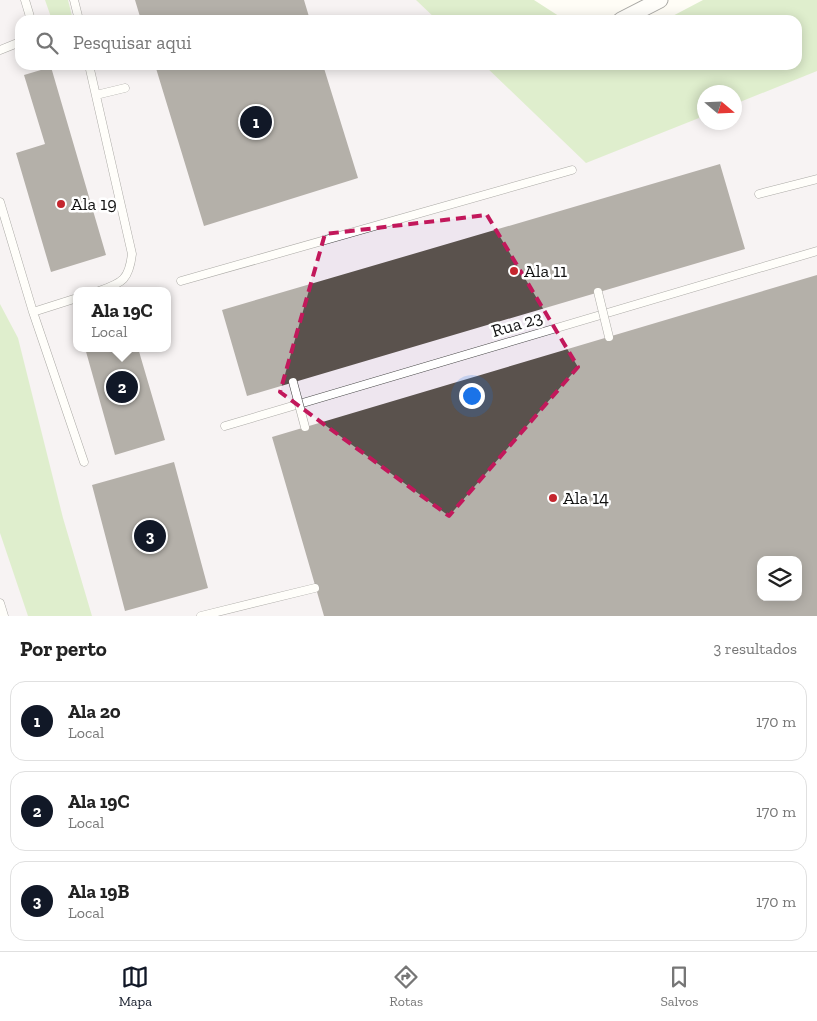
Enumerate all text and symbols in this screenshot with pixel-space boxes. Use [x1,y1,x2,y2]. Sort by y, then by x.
search box [15,15,802,70]
icon: search [33,29,61,57]
text: Pesquisar aqui [73,31,192,54]
north arrow [697,85,742,130]
pin: 1 [240,103,272,141]
place label: Ala 19 [71,193,117,215]
marker: Ala 19 [55,198,67,210]
place label: Ala 11 [524,260,567,282]
marker: Ala 11 [508,265,520,277]
popup [73,287,171,352]
text: Ala 19C [91,299,153,322]
street label: Rua 23 [489,306,545,342]
text: Local [91,322,127,341]
pin: 2 [106,368,138,406]
your location [459,383,485,409]
place label: Ala 14 [563,487,609,509]
marker: Ala 14 [547,492,559,504]
pin: 3 [134,517,166,555]
map controls [757,556,802,601]
button: layers [757,556,802,601]
text: Por perto [20,636,107,661]
text: 3 resultados [713,639,797,658]
text: Ala 20 [68,700,121,723]
text: 1 [34,712,40,731]
text: 170 m [756,712,796,731]
text: Local [68,723,104,742]
text: Ala 19C [68,790,130,813]
text: 2 [33,802,41,821]
text: 170 m [756,802,796,821]
text: Local [68,813,104,832]
text: Ala 19B [68,880,129,903]
text: 3 [33,892,41,911]
text: 170 m [756,892,796,911]
text: Local [68,903,104,922]
tab: Mapa [119,963,152,1010]
tab: Rotas [389,963,423,1010]
tab: Salvos [660,963,698,1010]

